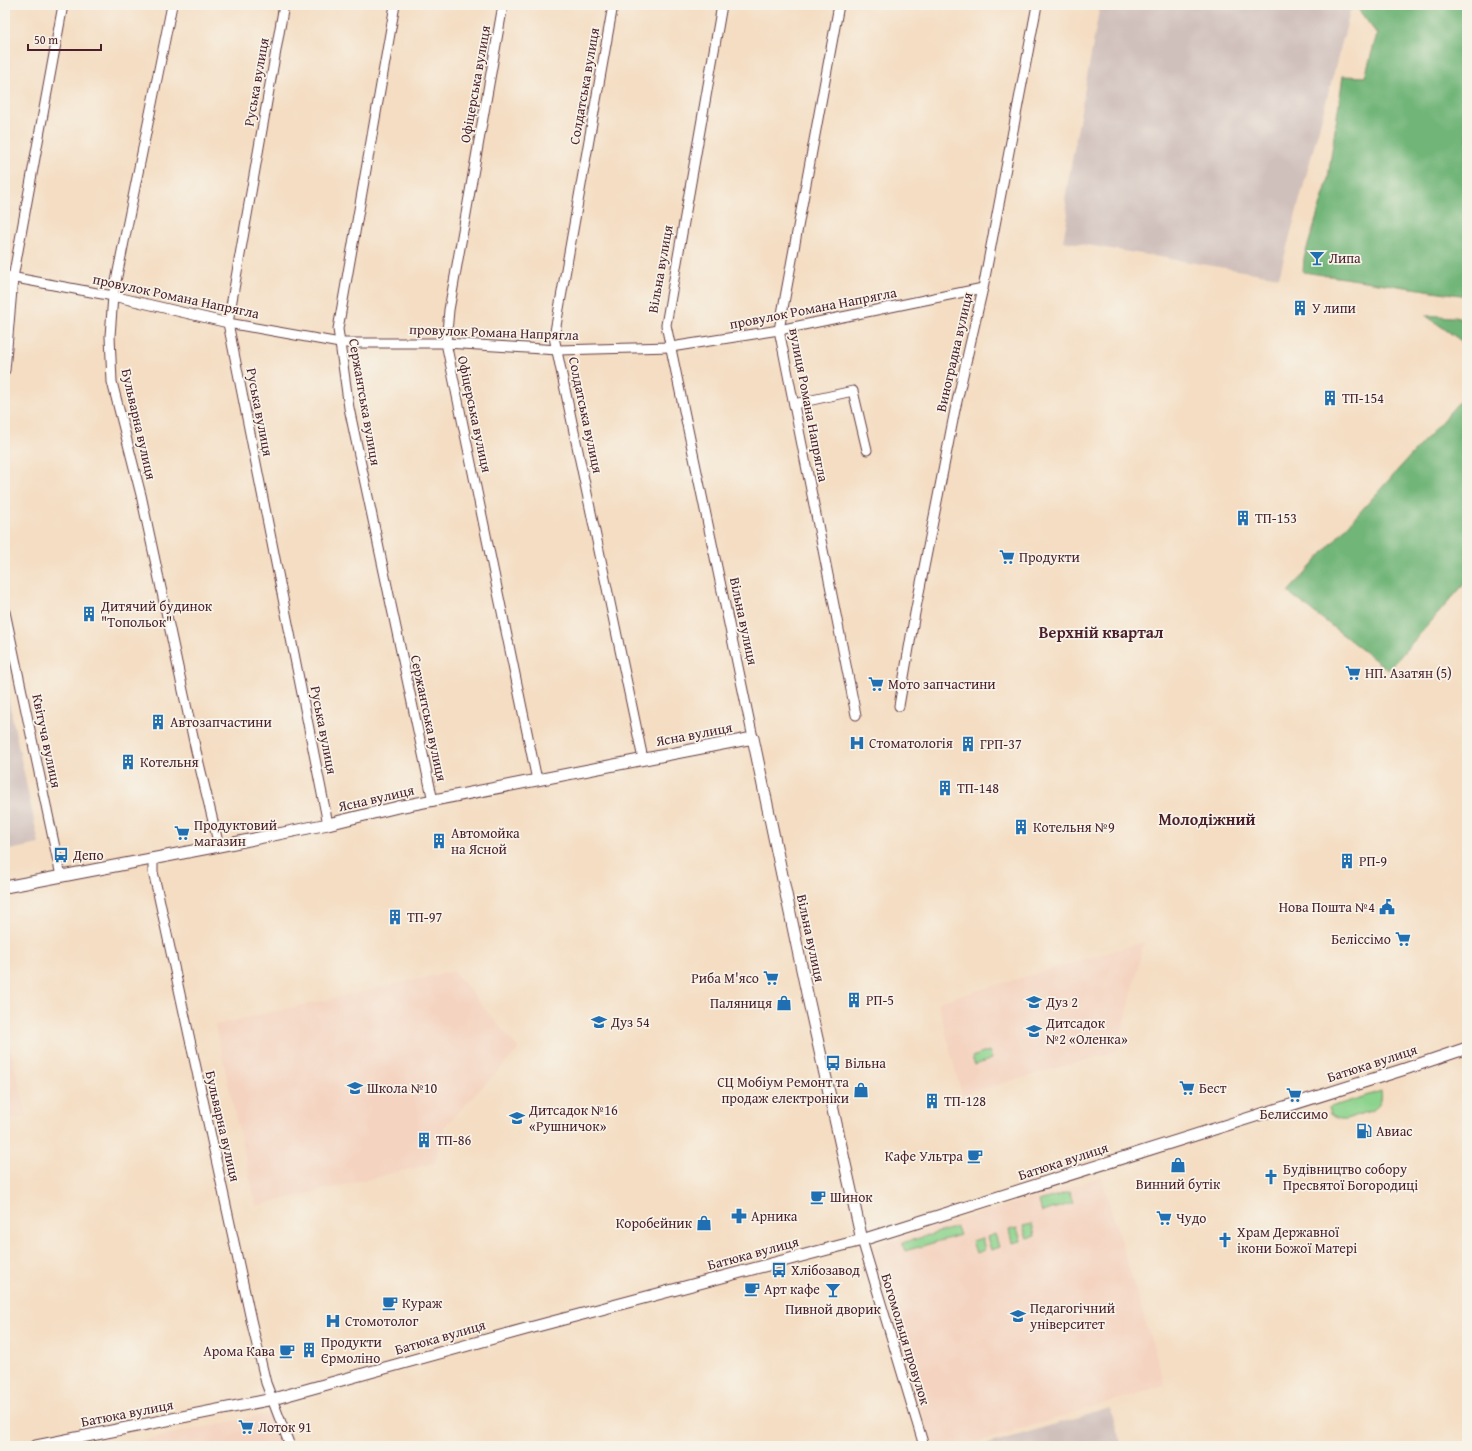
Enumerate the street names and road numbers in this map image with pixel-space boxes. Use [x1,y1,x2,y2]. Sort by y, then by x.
street label: Офіцерська вулиця [455,24,495,144]
street label: Солдатська вулиця [564,26,604,146]
street label: Руська вулиця [238,36,274,128]
street label: Вільна вулиця [642,223,678,315]
street label: провулок Романа Напрягла [91,269,261,324]
street label: провулок Романа Напрягла [728,282,899,334]
street label: Виноградна вулиця [931,290,977,414]
street label: провулок Романа Напрягла [409,319,580,345]
street label: вулиця Романа Напрягла [784,326,834,484]
street label: Сержантська вулиця [344,337,386,467]
street label: Офіцерська вулиця [453,354,497,474]
street label: Солдатська вулиця [564,355,608,475]
street label: Руська вулиця [242,366,278,458]
street label: Бульварна вулиця [117,367,161,481]
street label: Вільна вулиця [725,575,763,667]
street label: Сержантська вулиця [406,653,452,783]
street label: Руська вулиця [306,684,342,776]
street label: Квітуча вулиця [27,692,67,790]
street label: Ясна вулиця [653,717,734,751]
street label: Ясна вулиця [335,780,416,817]
street label: Вільна вулиця [792,892,830,984]
street label: Батюка вулиця [1324,1039,1420,1087]
street label: Бульварна вулиця [201,1069,245,1183]
street label: Батюка вулиця [1015,1137,1111,1185]
street label: Батюка вулиця [705,1231,801,1275]
street label: Богомольця провулок [876,1271,936,1408]
street label: Батюка вулиця [392,1314,488,1360]
street label: Батюка вулиця [79,1394,175,1432]

